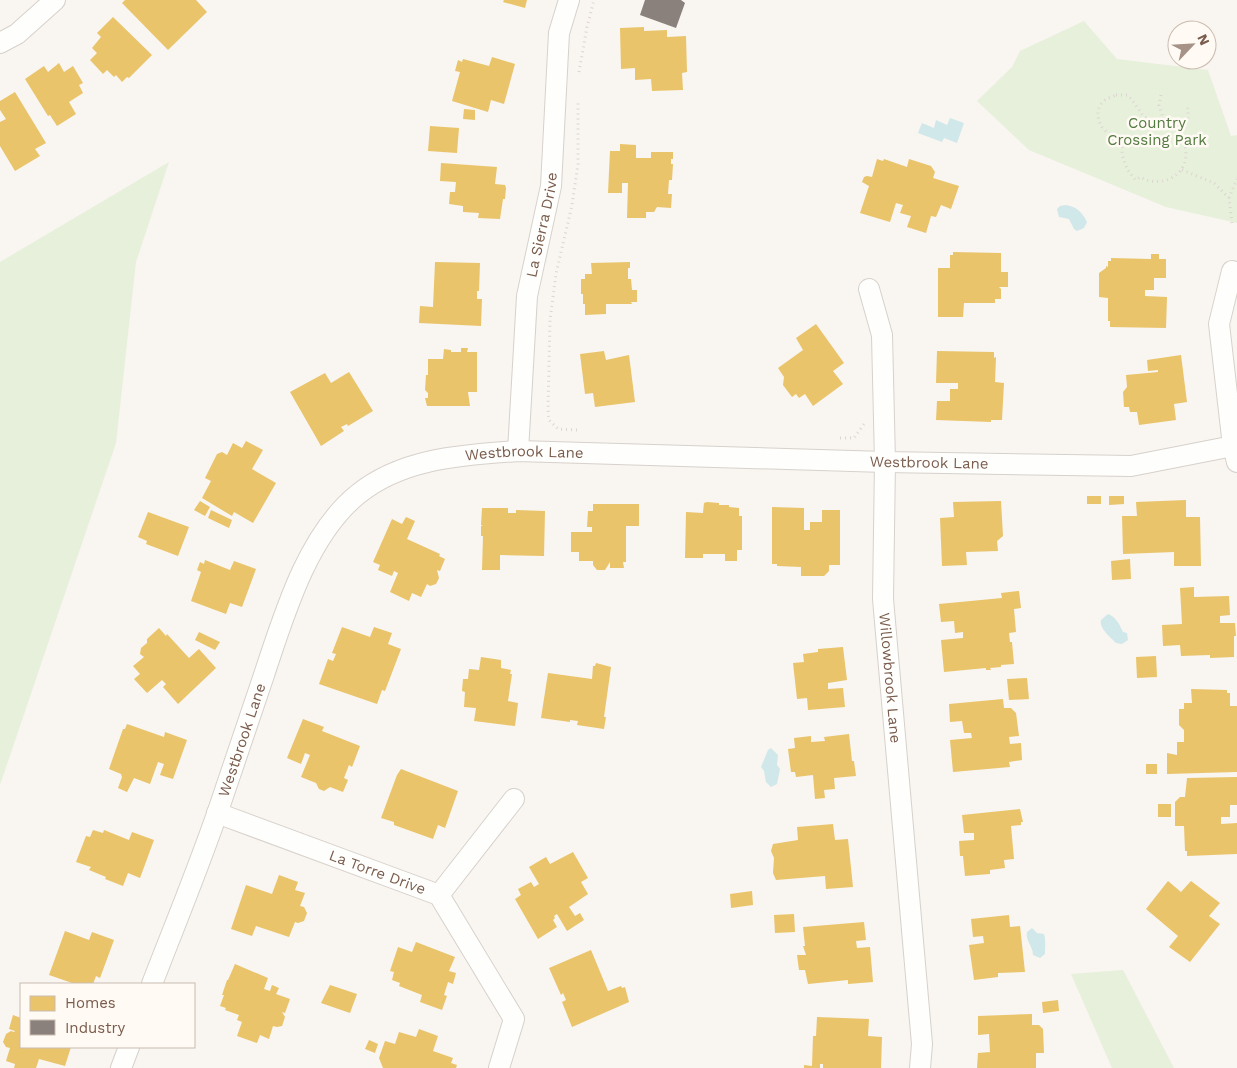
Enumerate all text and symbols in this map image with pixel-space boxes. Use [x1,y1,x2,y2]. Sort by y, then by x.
north arrow [1167,20,1217,70]
text: N [1194,31,1213,48]
park label: Country Crossing Park [1107,114,1207,149]
street label: La Sierra Drive [522,172,561,279]
street label: Westbrook Lane [464,442,584,464]
street label: Westbrook Lane [869,453,989,473]
street label: Willowbrook Lane [875,612,905,744]
street label: Westbrook Lane [215,681,270,799]
street label: La Torre Drive [327,846,428,898]
legend [20,983,195,1048]
text: Homes [65,994,116,1012]
text: Industry [65,1019,126,1037]

